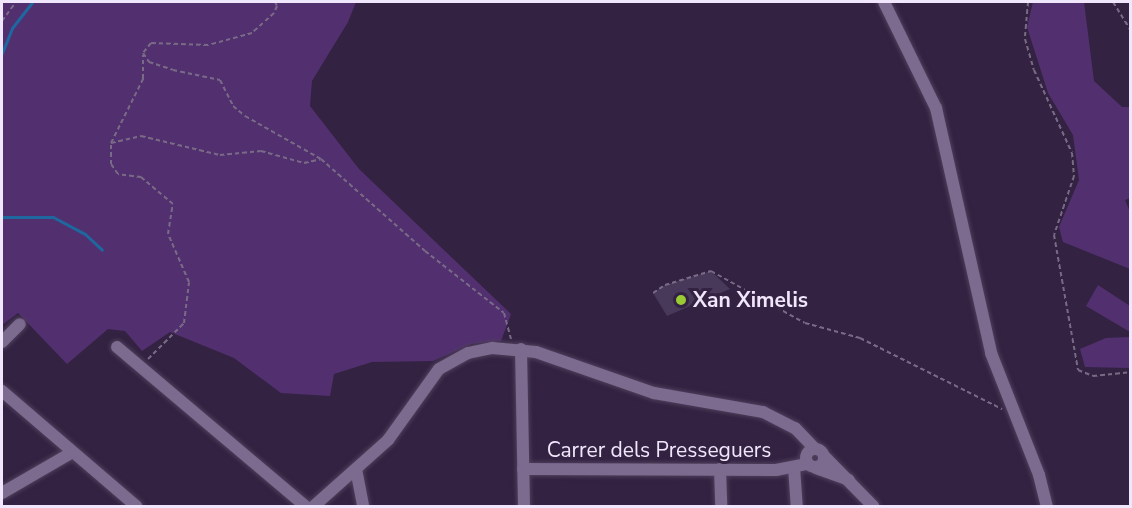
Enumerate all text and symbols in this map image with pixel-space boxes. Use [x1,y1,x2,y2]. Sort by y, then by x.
place label: Xan Ximelis [693,287,808,313]
marker: Xan Ximelis [674,293,688,307]
street label: Carrer dels Presseguers [547,437,771,463]

